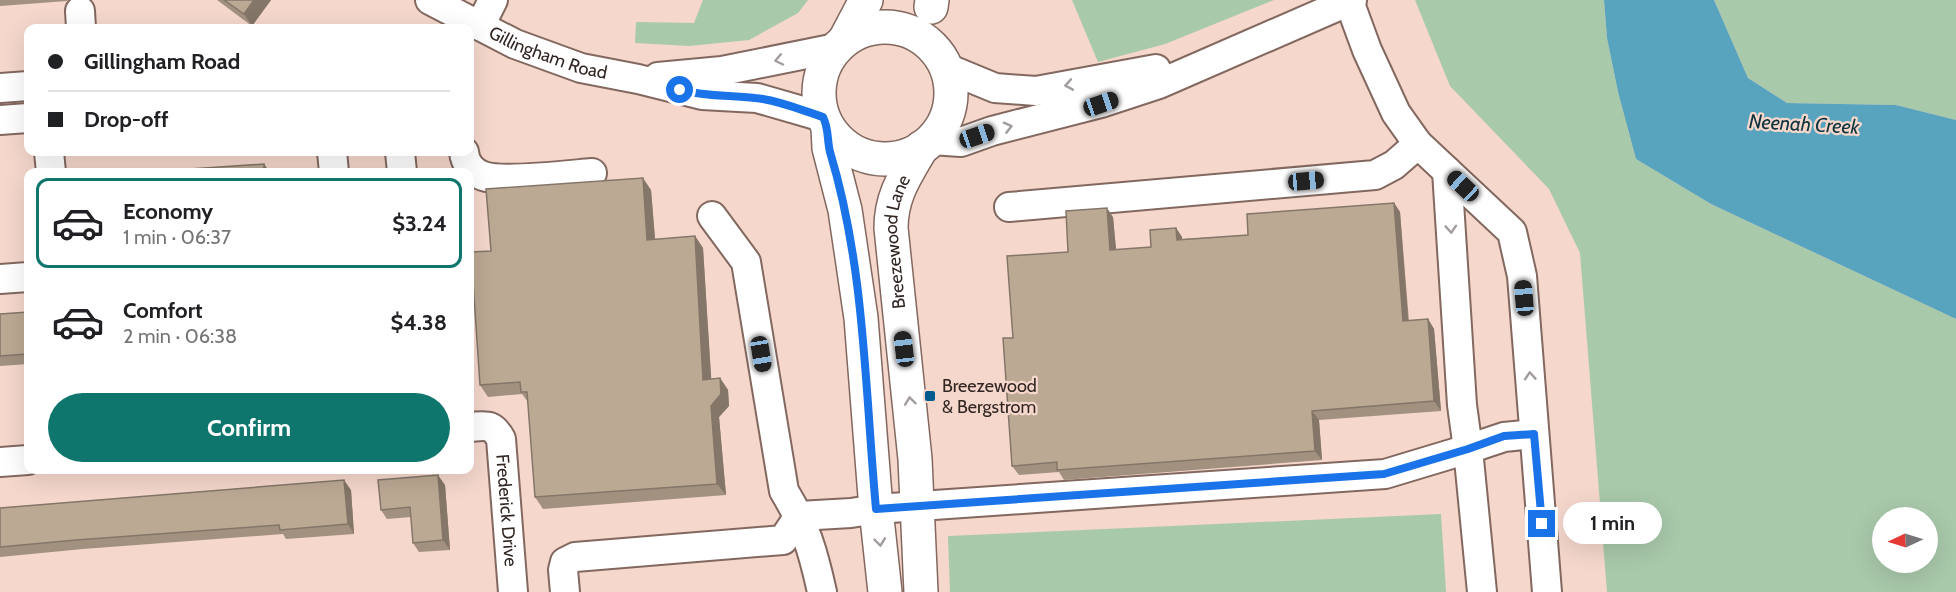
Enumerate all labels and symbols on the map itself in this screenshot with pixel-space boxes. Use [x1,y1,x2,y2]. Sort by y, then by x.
street label: Gillingham Road [485,21,609,84]
one-way arrow [774,53,784,66]
route start [666,76,693,103]
one-way arrow [1064,78,1074,91]
car [1081,90,1121,118]
water label: Neenah Creek [1748,109,1861,139]
car [957,122,997,150]
one-way arrow [1003,122,1013,134]
car [1444,167,1482,205]
car [1287,170,1325,192]
street label: Breezewood Lane [880,171,915,310]
one-way arrow [1445,225,1458,234]
car [1513,279,1535,317]
car [893,330,915,368]
car [749,335,773,373]
one-way arrow [1524,371,1537,380]
place label: Breezewood & Bergstrom [942,375,1037,418]
marker: Breezewood & Bergstrom [923,389,937,403]
one-way arrow [904,396,917,405]
street label: Frederick Drive [491,453,522,567]
callout: 1 min [1563,503,1662,545]
north arrow [1872,507,1938,573]
route end [1528,510,1555,537]
one-way arrow [873,538,886,547]

